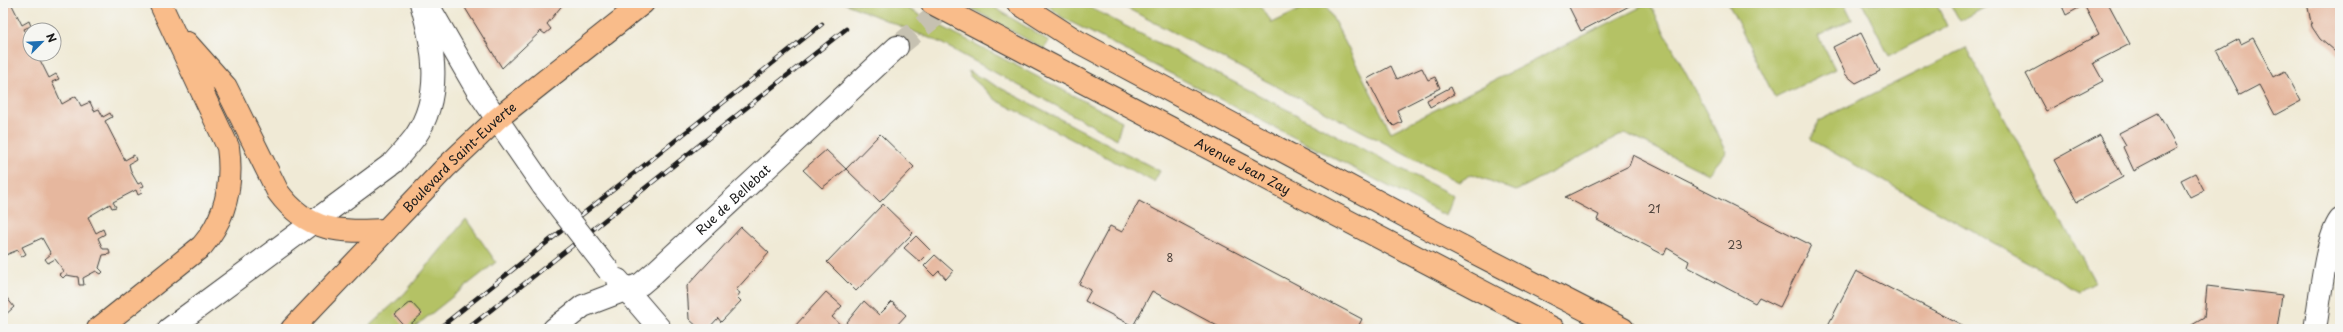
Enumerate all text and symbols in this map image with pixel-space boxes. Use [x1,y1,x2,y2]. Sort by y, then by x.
north arrow [22,22,62,62]
text: N [42,30,61,45]
street label: Boulevard Saint-Euverte [398,97,520,216]
street label: Avenue Jean Zay [1192,133,1294,198]
street label: Rue de Bellebat [691,159,774,239]
house number: 21 [1648,200,1660,217]
house number: 23 [1728,236,1742,253]
house number: 8 [1167,249,1174,266]

